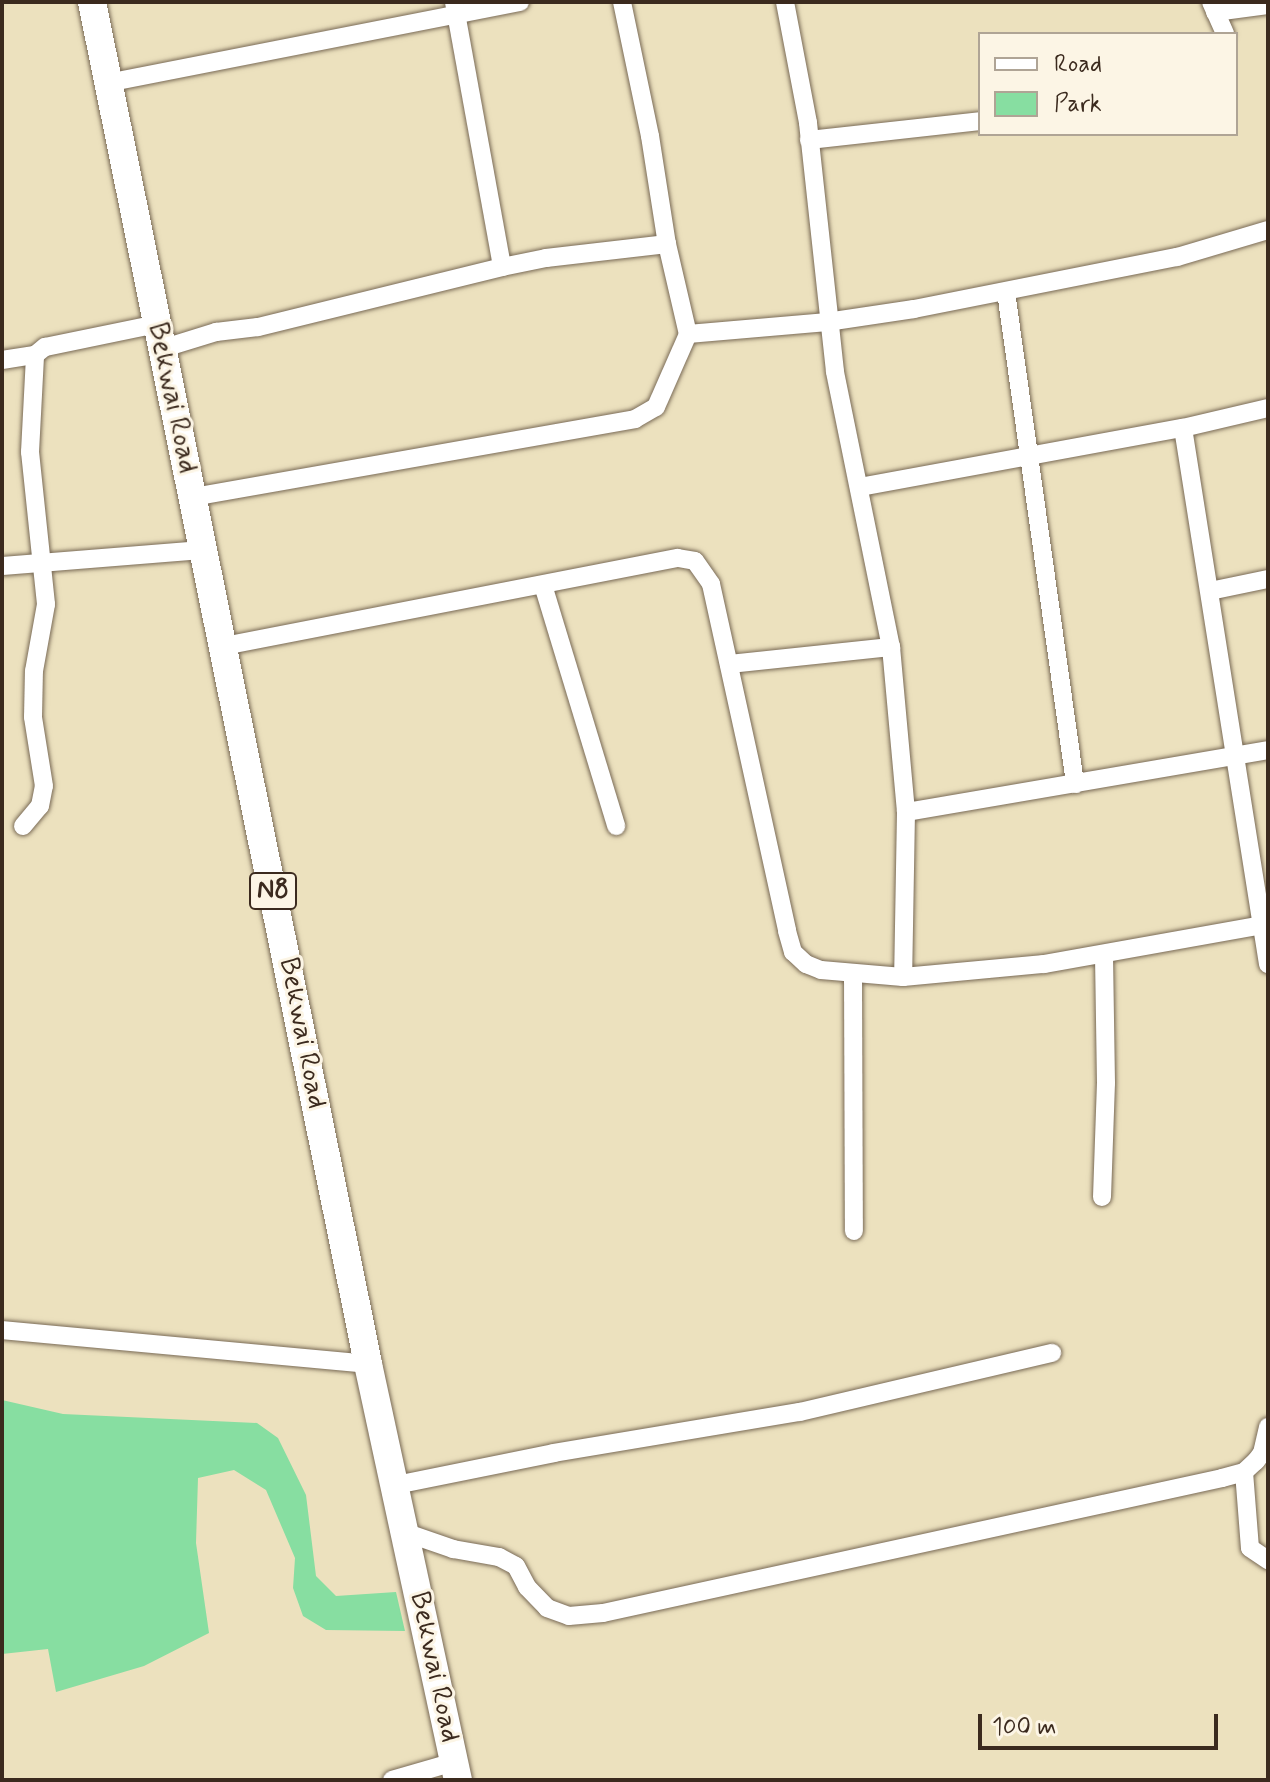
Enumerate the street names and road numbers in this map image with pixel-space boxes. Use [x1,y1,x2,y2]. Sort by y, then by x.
street label: Bekwai Road [140,320,204,476]
road number: N8 [249,869,297,913]
street label: Bekwai Road [271,955,333,1111]
street label: Bekwai Road [402,1589,466,1745]

